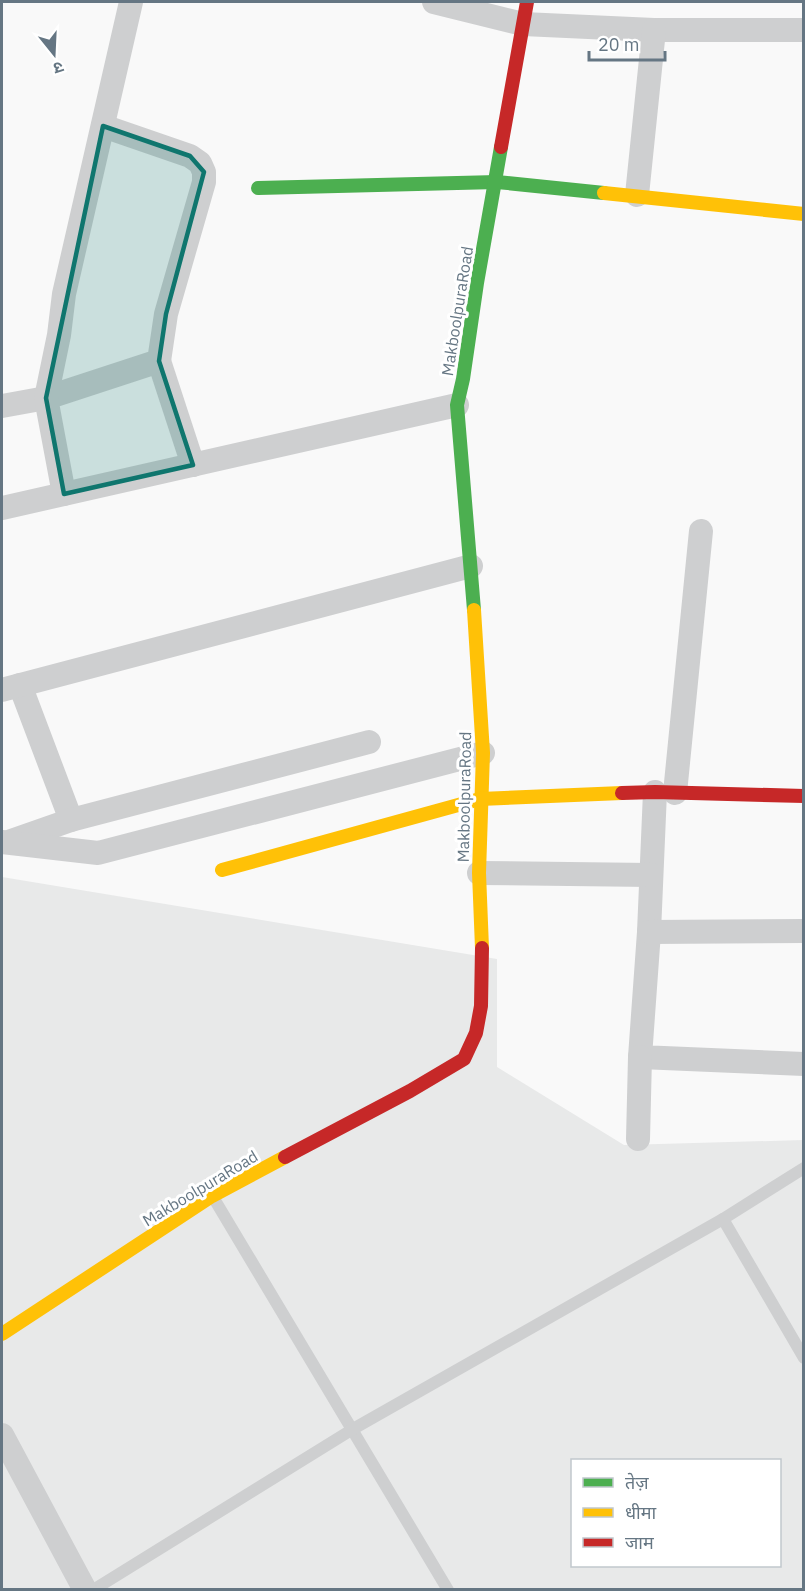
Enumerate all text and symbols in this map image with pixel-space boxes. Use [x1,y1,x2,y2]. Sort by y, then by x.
north arrow [24,24,84,84]
scale bar [589,24,666,62]
text: 20 m [598,33,640,56]
text: उ [50,57,66,79]
street label: MakboolpuraRoad [437,245,477,377]
street label: MakboolpuraRoad [453,731,475,863]
street label: MakboolpuraRoad [139,1146,261,1230]
legend [571,1459,781,1567]
text: तेज़ [625,1471,649,1494]
text: धीमा [625,1501,656,1524]
text: जाम [625,1531,655,1554]

